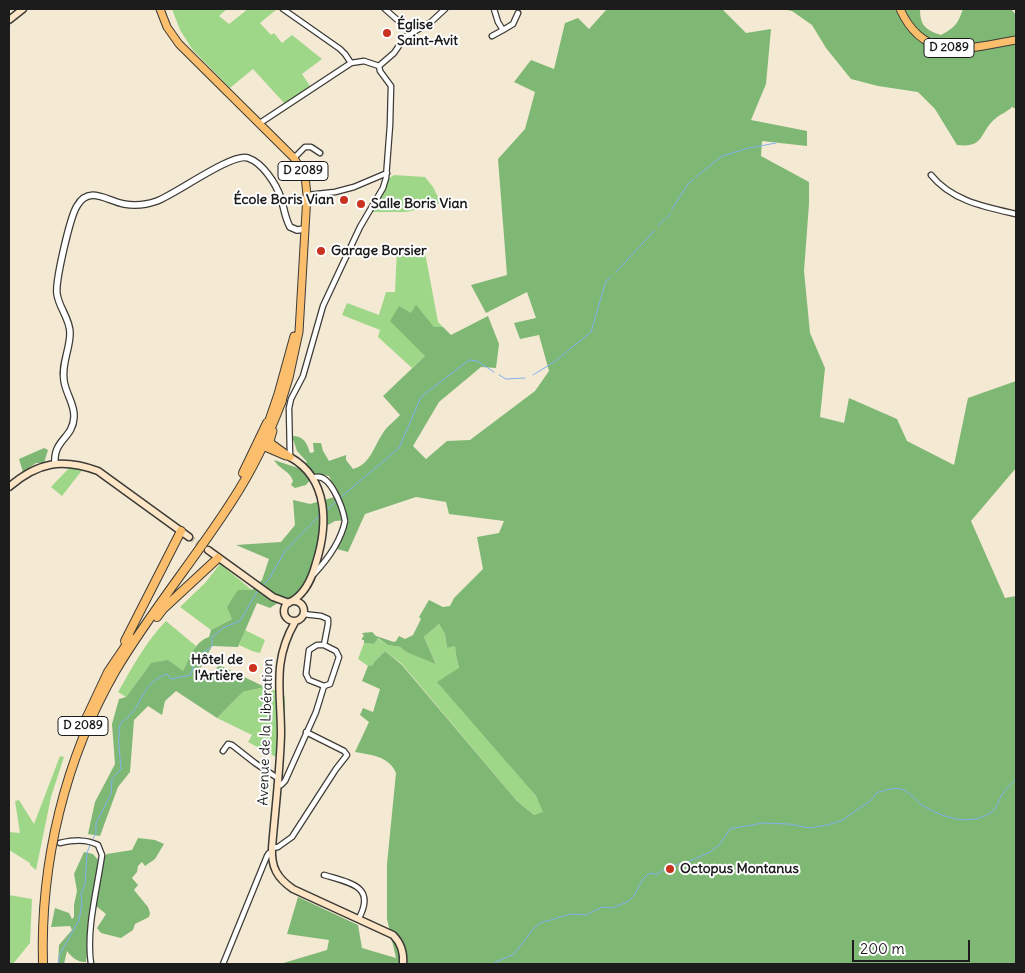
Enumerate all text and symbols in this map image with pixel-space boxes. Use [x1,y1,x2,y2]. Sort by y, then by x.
place label: Église Saint-Avit [397,17,458,49]
marker: Église Saint-Avit [381,27,393,39]
road number: D 2089 [924,38,974,58]
road number: D 2089 [278,162,328,180]
place label: École Boris Vian [234,192,334,208]
marker: École Boris Vian [338,194,350,206]
place label: Salle Boris Vian [371,196,468,212]
marker: Salle Boris Vian [355,198,367,210]
place label: Garage Borsier [331,243,427,259]
marker: Garage Borsier [315,245,327,257]
place label: Hôtel de l'Artière [191,652,243,684]
street label: Avenue de la Libération [255,658,277,806]
marker: Hôtel de l'Artière [247,662,259,674]
road number: D 2089 [58,716,108,736]
place label: Octopus Montanus [680,861,799,877]
marker: Octopus Montanus [664,863,676,875]
scale bar [855,930,972,962]
text: 200 m [860,939,905,958]

